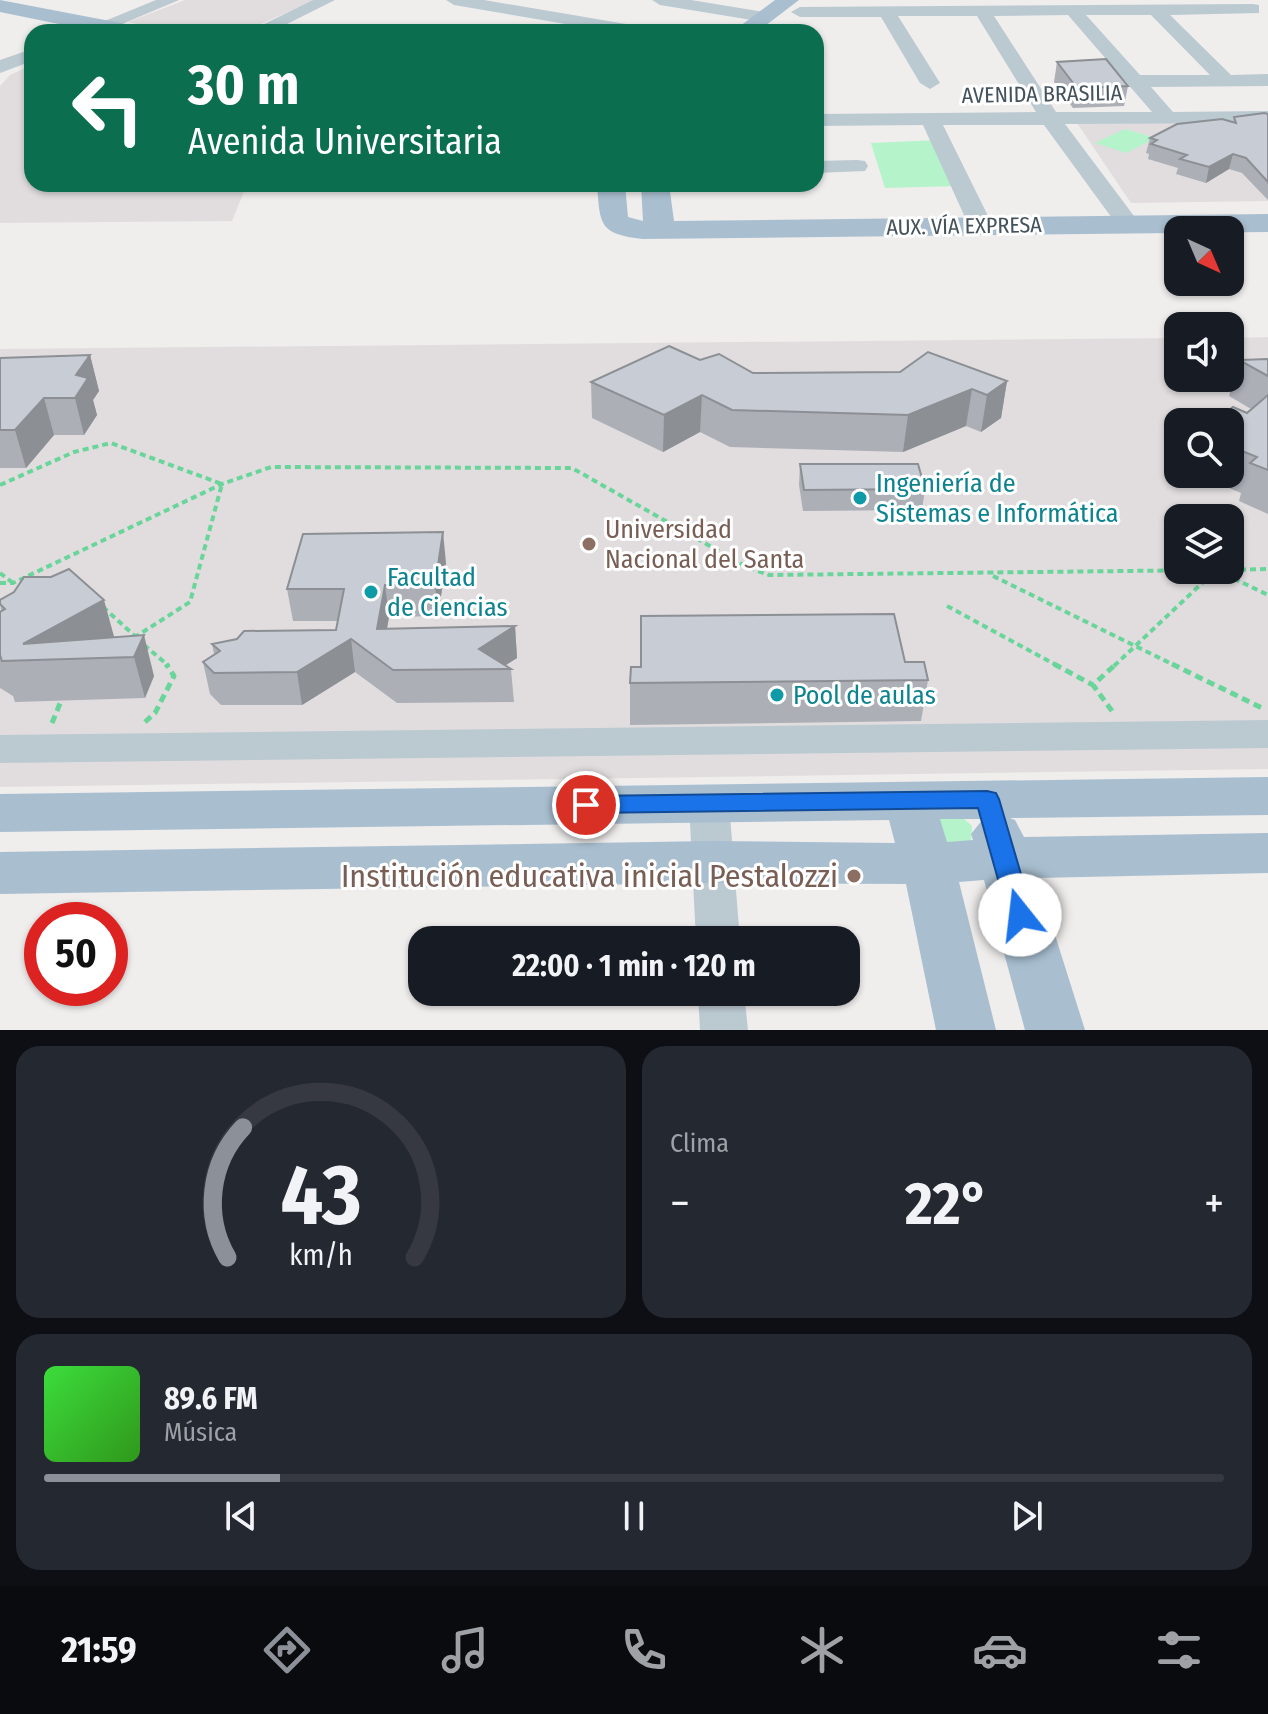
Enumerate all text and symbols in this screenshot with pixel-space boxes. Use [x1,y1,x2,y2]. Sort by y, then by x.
text: 30 m [188,52,299,119]
icon: left [56,56,160,160]
street label: AVENIDA BRASILIA [961,79,1123,109]
text: Avenida Universitaria [188,120,502,164]
street label: AUX. VÍA EXPRESA [886,211,1042,241]
north arrow [1164,216,1244,296]
map controls [1164,216,1244,584]
button: sound [1164,312,1244,392]
button: search [1164,408,1244,488]
place label: Ingeniería de Sistemas e Informática [876,468,1119,529]
marker: Ingeniería de Sistemas e Informática [851,489,869,507]
button: layers [1164,504,1244,584]
place label: Universidad Nacional del Santa [605,514,804,575]
marker: Universidad Nacional del Santa [580,535,598,553]
place label: Facultad de Ciencias [387,562,508,623]
marker: Facultad de Ciencias [362,583,380,601]
place label: Pool de aulas [793,680,936,711]
marker: Pool de aulas [768,686,786,704]
pin [552,771,620,839]
icon: arrive [564,783,608,827]
place label: Institución educativa inicial Pestalozzi [341,857,838,895]
marker: Institución educativa inicial Pestalozzi [845,867,863,885]
position arrow [978,873,1062,957]
speed limit sign: 50 [24,902,128,1006]
text: 22:00 · 1 min · 120 m [512,948,756,984]
text: Clima [670,1128,729,1159]
text: 43 [280,1146,362,1246]
text: 22° [905,1168,989,1240]
text: − [670,1177,690,1230]
text: + [1204,1177,1224,1230]
text: km/h [289,1238,353,1273]
text: 89.6 FM [164,1381,258,1417]
text: Música [164,1417,237,1448]
icon: previous [219,1494,263,1538]
icon: pause [612,1494,656,1538]
icon: next [1005,1494,1049,1538]
icon: directions [259,1622,315,1678]
icon: music [437,1622,493,1678]
icon: phone [616,1622,672,1678]
icon: climate [794,1622,850,1678]
icon: car [972,1622,1028,1678]
icon: filters [1151,1622,1207,1678]
text: 21:59 [61,1628,137,1672]

